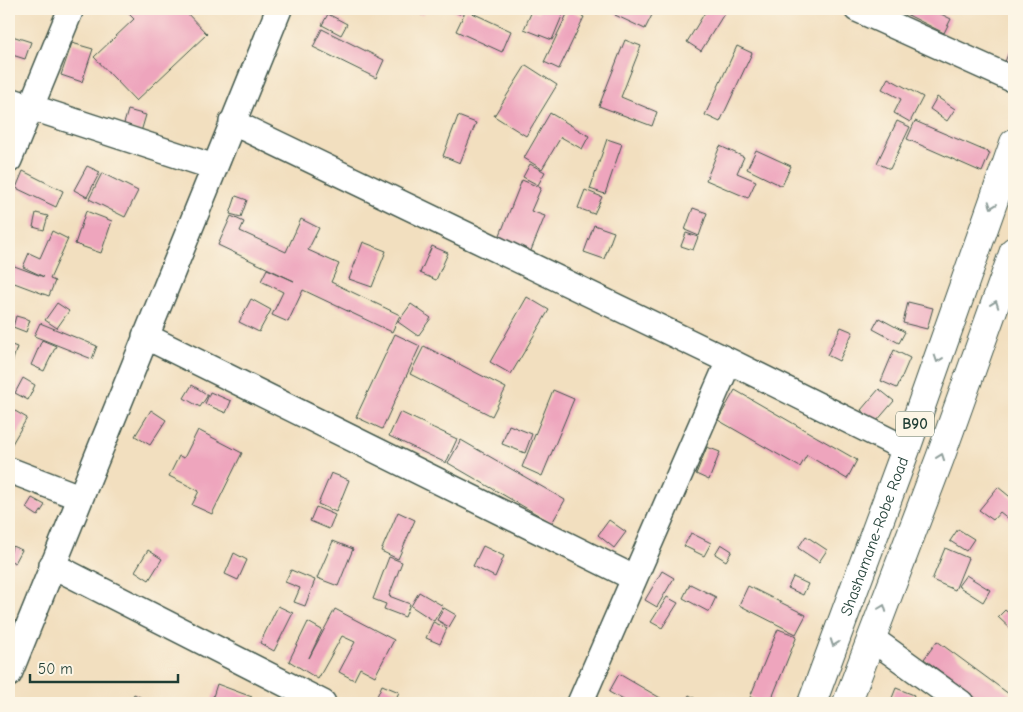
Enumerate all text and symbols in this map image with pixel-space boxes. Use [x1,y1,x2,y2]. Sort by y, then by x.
one-way arrow [988,201,998,209]
one-way arrow [990,300,1000,308]
one-way arrow [934,354,944,362]
road number: B90 [896,412,934,436]
one-way arrow [935,453,945,461]
street label: Shashamane-Robe Road [837,454,912,618]
one-way arrow [877,605,887,613]
one-way arrow [830,638,840,646]
scale bar [30,652,178,684]
text: 50 m [38,660,73,678]

